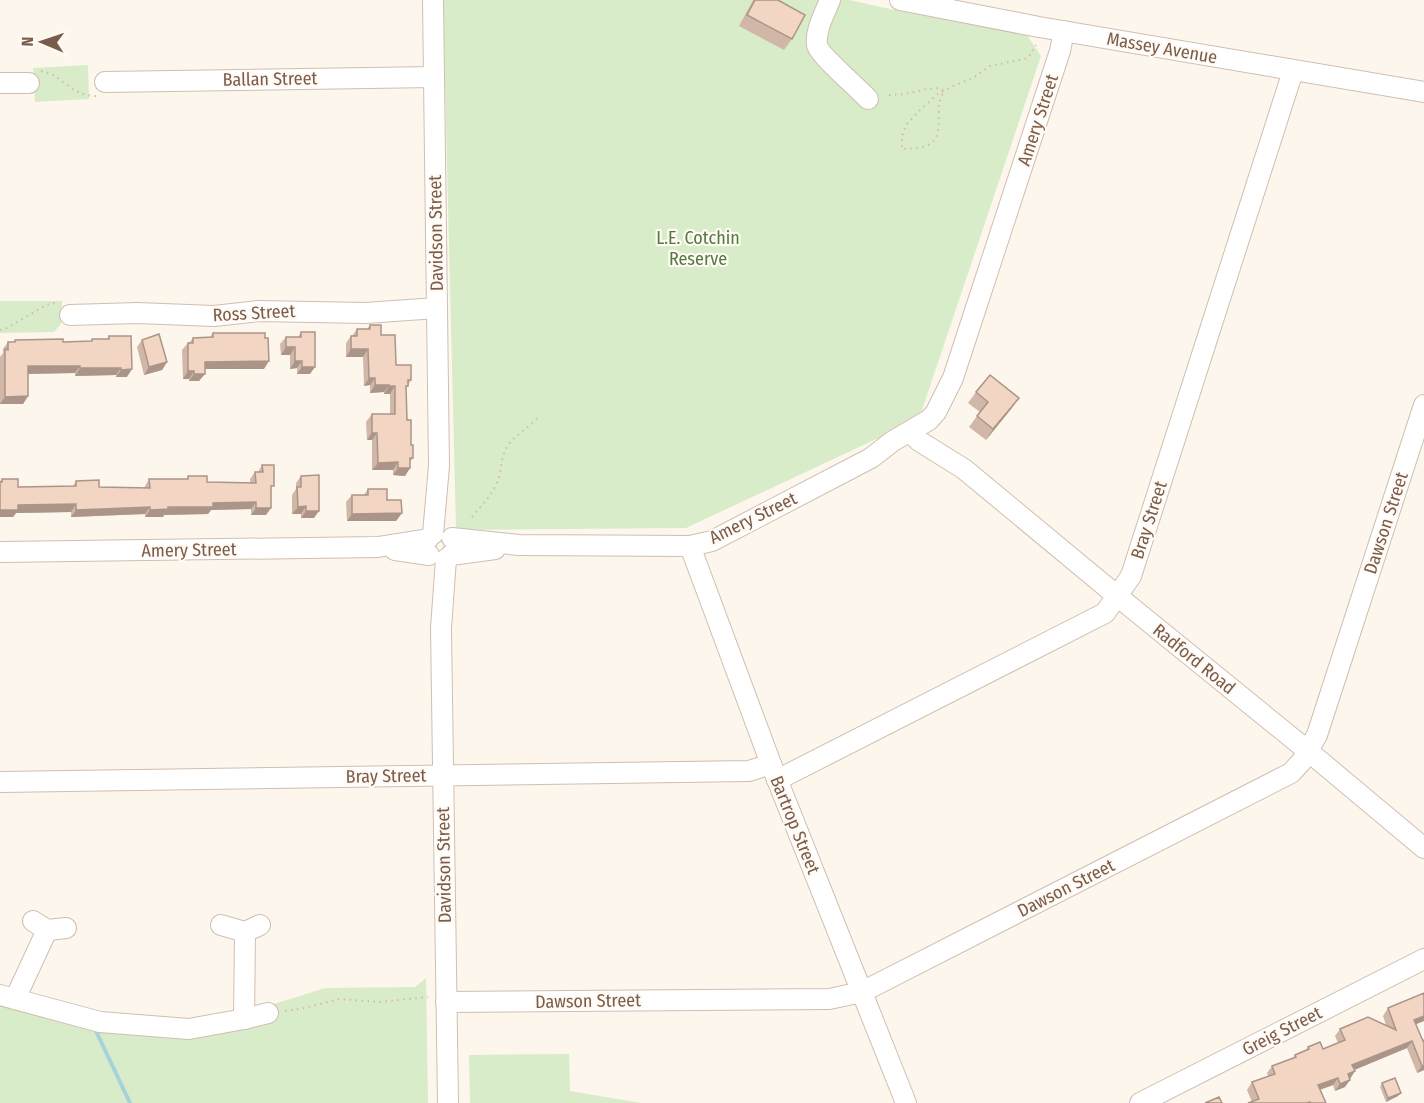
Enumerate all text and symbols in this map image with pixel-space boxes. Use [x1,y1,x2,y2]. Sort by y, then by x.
north arrow [12,12,72,72]
street label: Massey Avenue [1105,27,1219,69]
text: N [18,36,37,47]
street label: Ballan Street [222,67,318,91]
street label: Amery Street [1013,71,1063,169]
street label: Davidson Street [424,175,448,291]
park label: L.E. Cotchin Reserve [656,227,740,270]
street label: Ross Street [212,300,296,326]
street label: Dawson Street [1359,469,1413,577]
street label: Bray Street [1126,478,1172,562]
street label: Amery Street [705,487,801,549]
street label: Amery Street [141,538,237,562]
street label: Radford Road [1148,619,1240,699]
street label: Bray Street [345,764,427,788]
street label: Bartrop Street [765,773,825,878]
street label: Davidson Street [432,807,456,923]
street label: Dawson Street [1014,854,1118,922]
street label: Dawson Street [535,989,641,1013]
street label: Greig Street [1238,1002,1326,1060]

